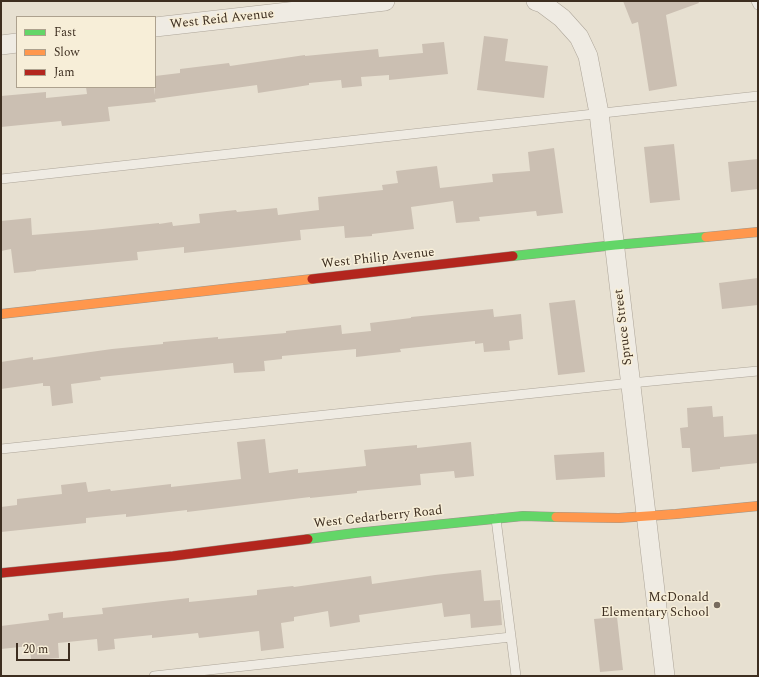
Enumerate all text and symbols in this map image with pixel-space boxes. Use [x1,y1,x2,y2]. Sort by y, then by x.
street label: West Reid Avenue [169,7,275,33]
legend [16,16,156,88]
text: Fast [54,23,76,42]
text: Slow [54,43,79,62]
text: Jam [54,63,75,82]
street label: West Philip Avenue [321,245,435,273]
street label: Spruce Street [612,288,636,366]
street label: West Cedarberry Road [313,503,443,533]
place label: McDonald Elementary School [601,590,709,621]
marker: McDonald Elementary School [712,600,722,610]
scale bar [18,635,72,661]
text: 20 m [23,640,48,659]

